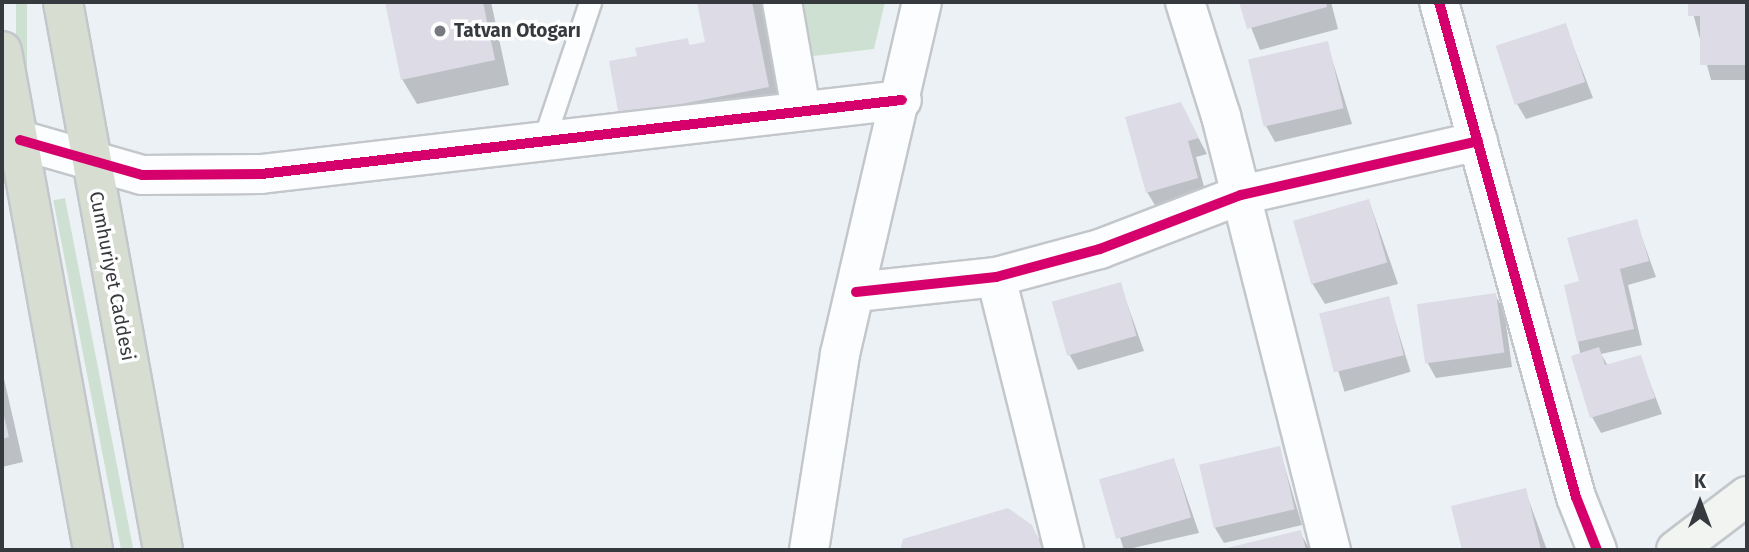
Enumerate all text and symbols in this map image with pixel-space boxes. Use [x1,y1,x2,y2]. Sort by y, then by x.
place label: Tatvan Otogarı [454,20,581,42]
marker: Tatvan Otogarı [432,23,448,39]
street label: Cumhuriyet Caddesi [84,189,140,363]
north arrow [1665,468,1735,538]
text: K [1694,470,1706,493]

